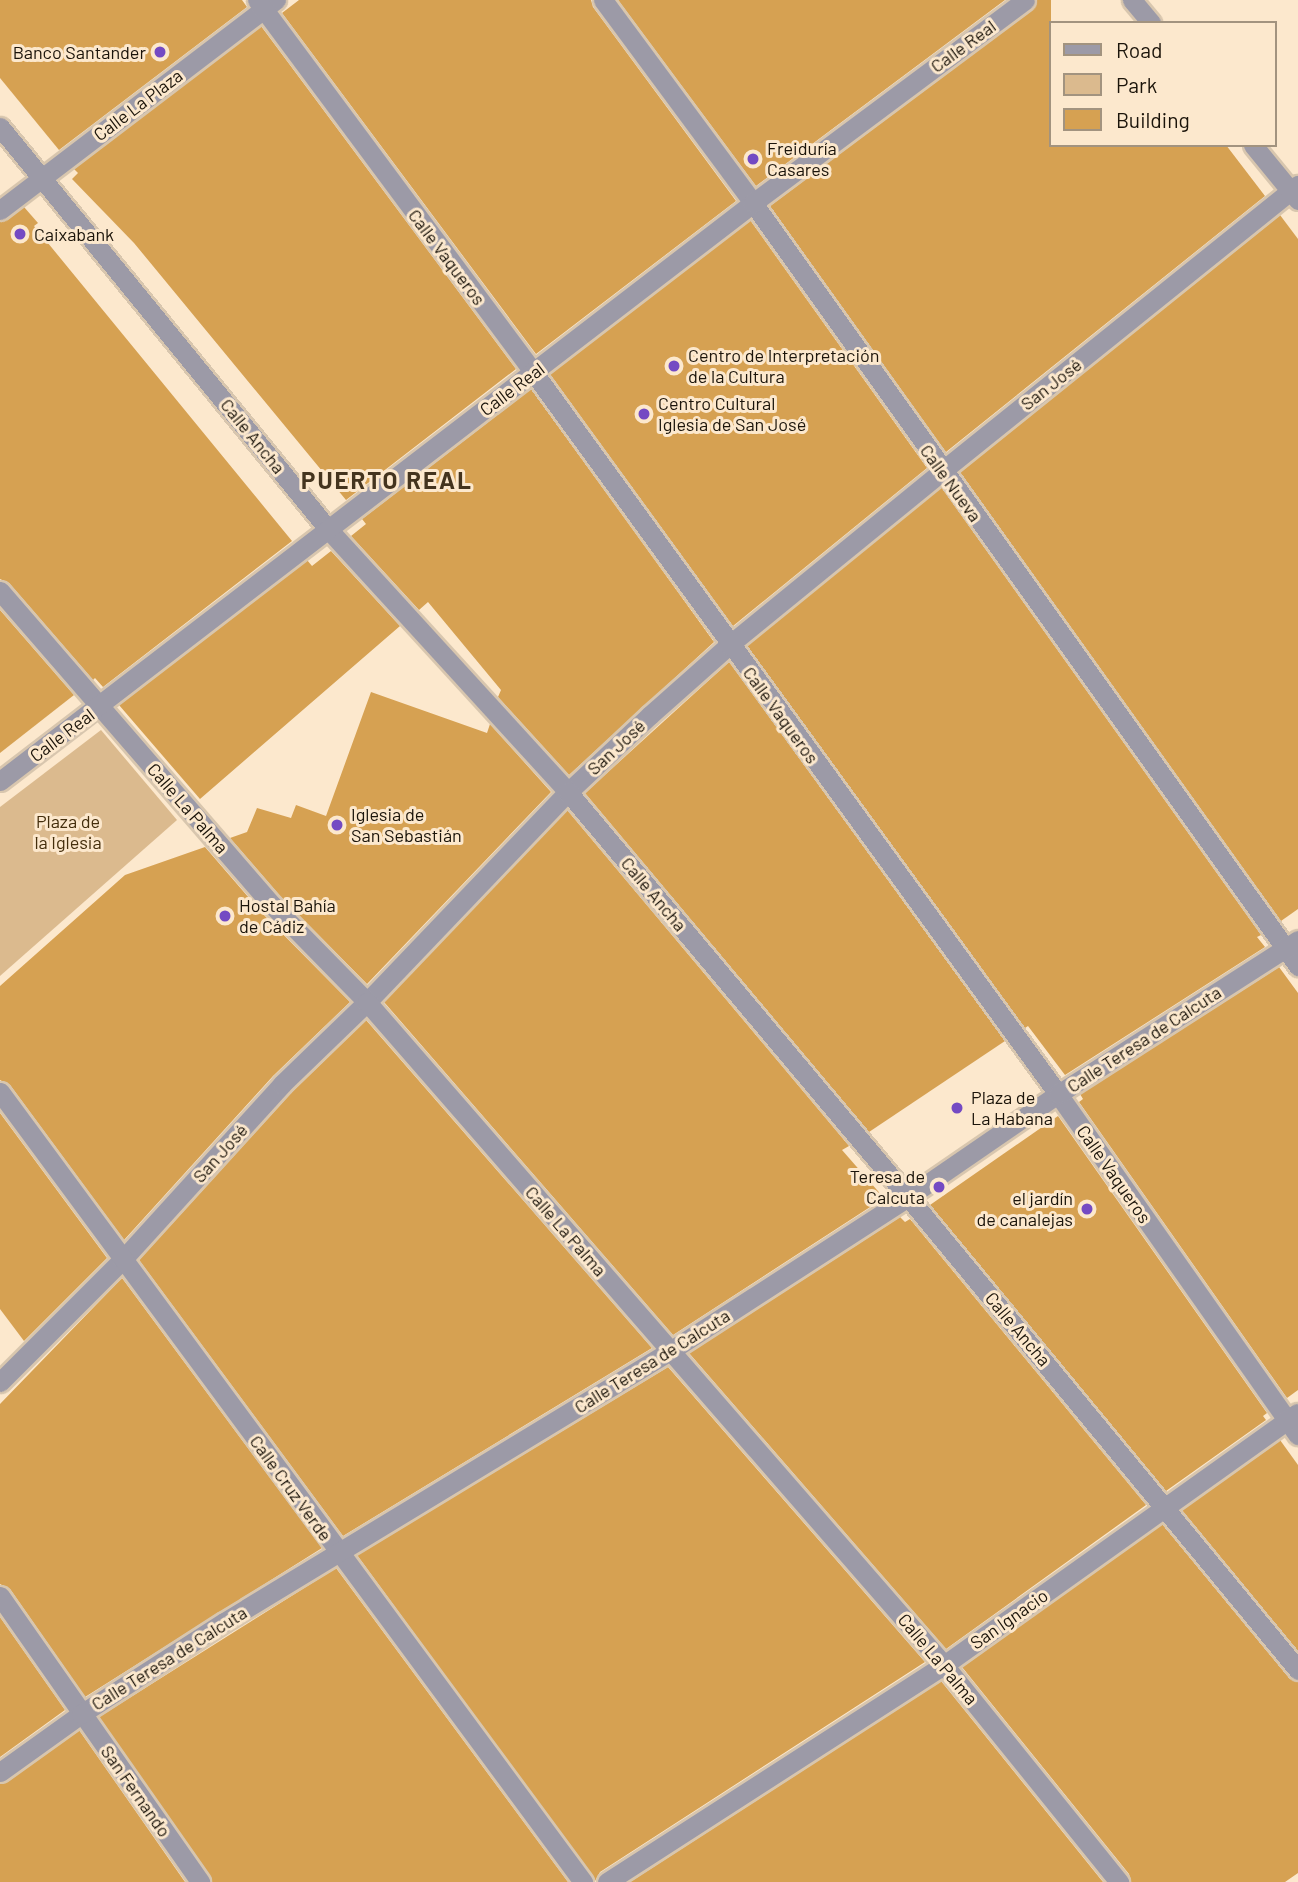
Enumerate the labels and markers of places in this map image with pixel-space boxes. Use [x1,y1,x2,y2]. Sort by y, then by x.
place label: Banco Santander [13,41,146,63]
marker: Banco Santander [152,44,168,60]
place label: Freiduría Casares [767,138,837,180]
marker: Freiduría Casares [745,151,761,167]
place label: Caixabank [34,223,114,245]
marker: Caixabank [12,226,28,242]
place label: Centro de Interpretación de la Cultura [688,345,879,388]
marker: Centro de Interpretación de la Cultura [666,358,682,374]
place label: Centro Cultural Iglesia de San José [658,393,806,436]
marker: Centro Cultural Iglesia de San José [636,406,652,422]
place label: Iglesia de San Sebastián [351,804,462,846]
marker: Iglesia de San Sebastián [329,817,345,833]
place label: Hostal Bahía de Cádiz [239,895,336,937]
marker: Hostal Bahía de Cádiz [217,908,233,924]
place label: Plaza de La Habana [971,1087,1053,1130]
marker: Plaza de La Habana [949,1100,965,1116]
place label: Teresa de Calcuta [850,1166,925,1208]
marker: Teresa de Calcuta [931,1179,947,1195]
place label: el jardín de canalejas [977,1188,1073,1230]
marker: el jardín de canalejas [1079,1201,1095,1217]

